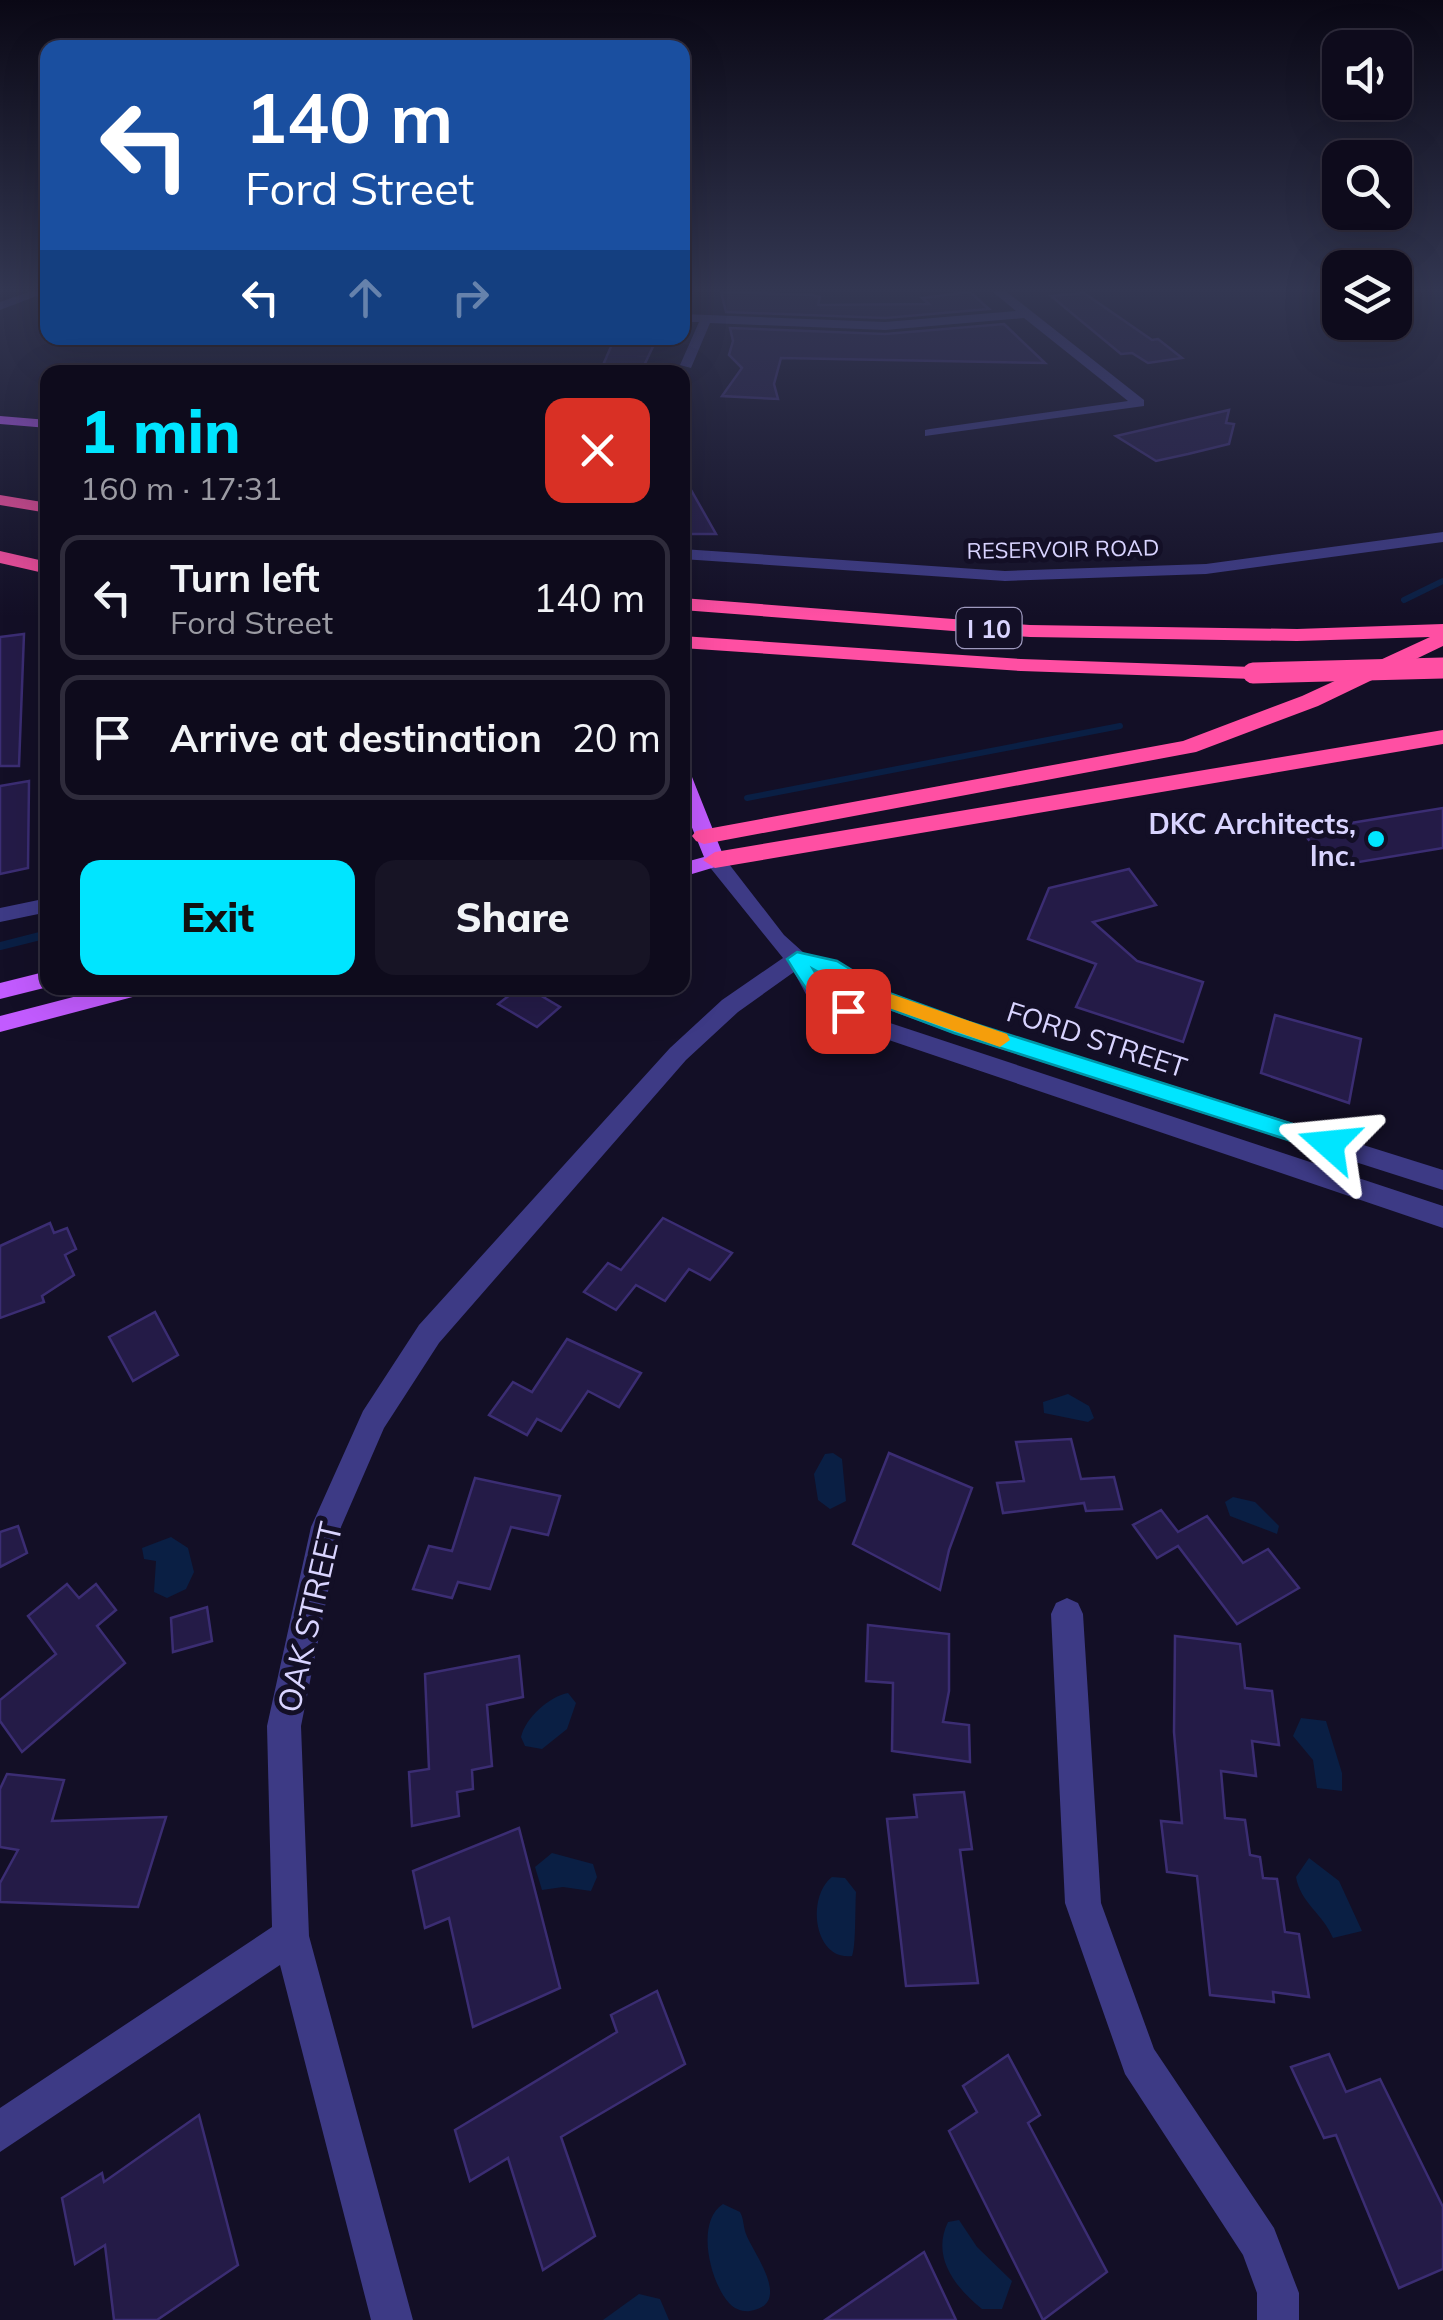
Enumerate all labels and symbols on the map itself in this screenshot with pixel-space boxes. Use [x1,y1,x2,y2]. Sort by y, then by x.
street label: RESERVOIR ROAD [966,533,1160,565]
road number: I 10 [956,608,1022,648]
place label: DKC Architects, Inc. [1148,806,1356,873]
marker: DKC Architects, Inc. [1365,828,1387,850]
pin [806,969,891,1054]
street label: FORD STREET [1003,993,1192,1085]
position arrow [1277,1092,1381,1196]
street label: OAK STREET [268,1518,350,1716]

